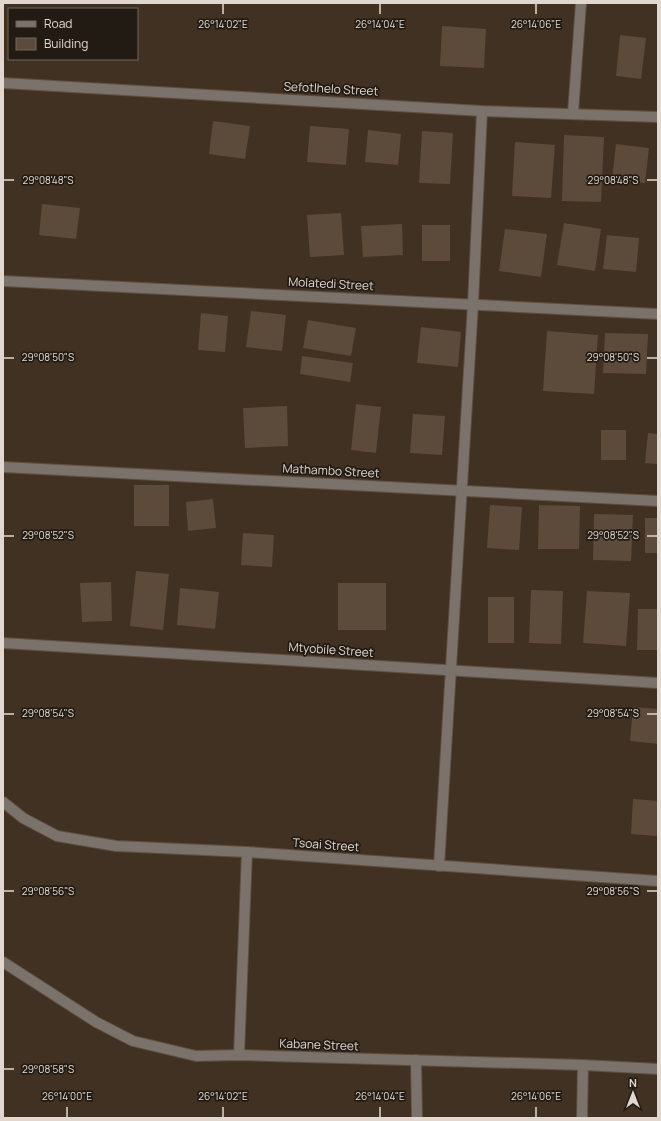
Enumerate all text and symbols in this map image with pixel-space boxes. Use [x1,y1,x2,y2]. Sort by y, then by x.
legend [8,8,138,60]
text: Road [44,15,72,32]
text: 26°14'02"E [198,17,248,31]
text: 26°14'04"E [355,17,405,31]
text: 26°14'06"E [511,17,561,31]
text: Building [44,35,88,52]
street label: Sefotlhelo Street [283,78,379,99]
text: 29°08'48"S [22,173,74,187]
text: 29°08'48"S [587,173,639,187]
street label: Molatedi Street [288,273,374,294]
text: 29°08'50"S [22,350,74,364]
text: 29°08'50"S [587,350,639,364]
street label: Mathambo Street [282,459,380,482]
text: 29°08'52"S [22,528,74,542]
text: 29°08'52"S [587,528,639,542]
street label: Mtyobile Street [288,638,374,661]
text: 29°08'54"S [22,706,74,720]
text: 29°08'54"S [587,706,639,720]
street label: Tsoai Street [292,834,360,855]
text: 29°08'56"S [22,884,74,898]
text: 29°08'56"S [587,884,639,898]
street label: Kabane Street [279,1035,359,1054]
text: 29°08'58"S [22,1062,74,1076]
north arrow [613,1073,653,1113]
text: N [629,1075,637,1090]
text: 26°14'00"E [42,1089,92,1103]
text: 26°14'02"E [198,1089,248,1103]
text: 26°14'04"E [355,1089,405,1103]
text: 26°14'06"E [511,1089,561,1103]

